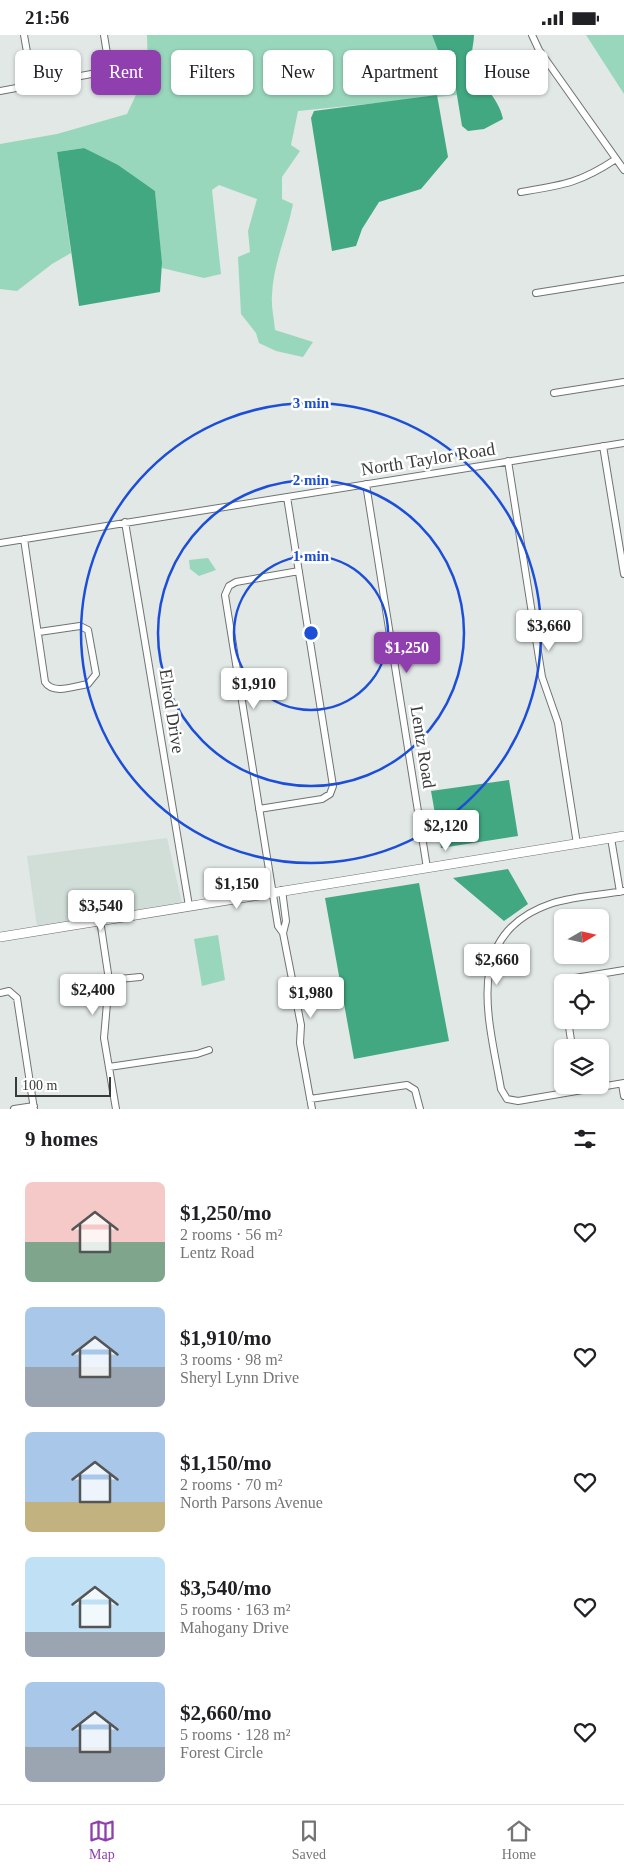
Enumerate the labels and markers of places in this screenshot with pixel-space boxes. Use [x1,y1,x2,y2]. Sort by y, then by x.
pin: $3,660 [508,609,590,652]
centre of rings [302,624,320,642]
pin: $1,250 [366,631,448,674]
pin: $1,910 [213,667,295,710]
pin: $2,120 [405,809,487,852]
pin: $1,150 [196,867,278,910]
pin: $3,540 [60,889,142,932]
pin: $2,660 [456,943,538,986]
pin: $2,400 [52,973,134,1016]
pin: $1,980 [270,977,352,1019]

